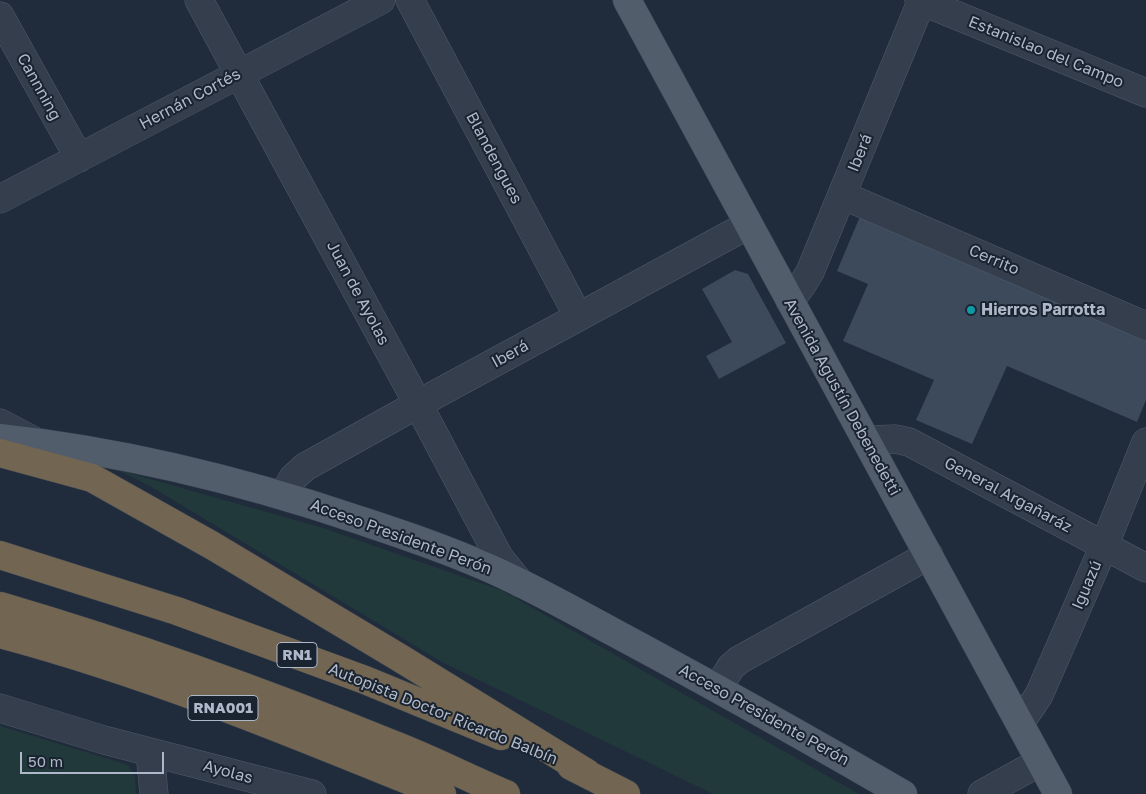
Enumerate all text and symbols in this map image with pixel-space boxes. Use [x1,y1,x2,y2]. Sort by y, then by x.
street label: Estanislao del Campo [966,12,1126,92]
street label: Cannning [13,50,65,124]
street label: Hernán Cortés [136,64,244,134]
street label: Blandengues [462,109,526,207]
street label: Iberá [844,131,876,175]
street label: Juan de Ayolas [322,238,394,348]
street label: Cerrito [966,241,1022,279]
street label: Avenida Agustín Debenedetti [780,295,904,499]
place label: Hierros Parrotta [981,300,1105,320]
marker: Hierros Parrotta [965,304,977,316]
street label: Iberá [488,336,532,372]
street label: General Argañaráz [941,453,1075,537]
street label: Acceso Presidente Perón [308,495,494,579]
street label: Iguazú [1068,558,1106,612]
road number: RN1 [277,642,317,668]
street label: Autopista Doctor Ricardo Balbín [326,659,560,769]
street label: Acceso Presidente Perón [676,660,852,770]
road number: RNA001 [188,696,258,720]
scale bar [22,742,166,774]
text: 50 m [28,752,63,770]
street label: Ayolas [201,756,255,788]

